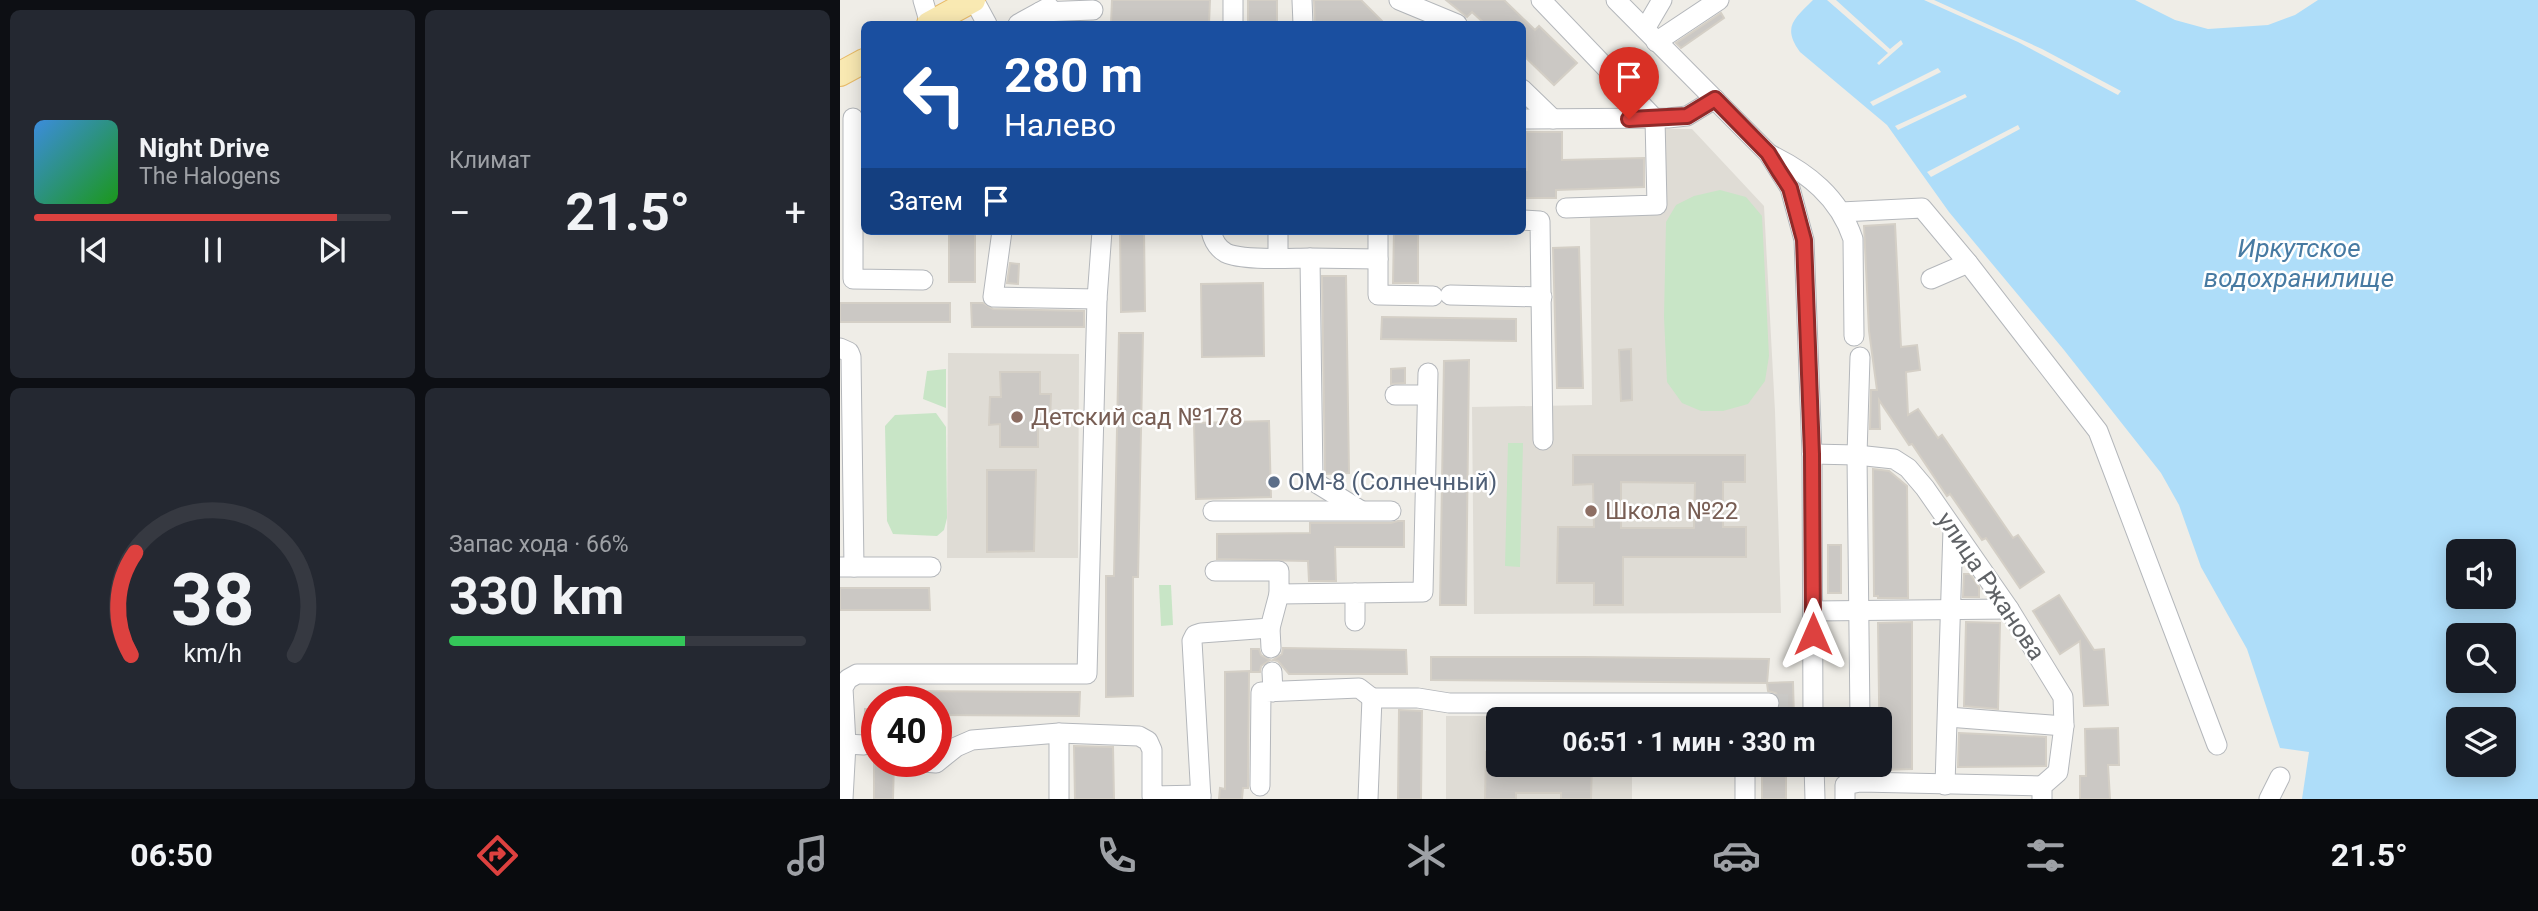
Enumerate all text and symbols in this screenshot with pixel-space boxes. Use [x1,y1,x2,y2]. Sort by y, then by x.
text: 280 m [1004,47,1143,104]
pin [1599,47,1659,119]
icon: left [889,49,980,140]
icon: arrive [1610,58,1648,96]
text: Налево [1004,106,1116,144]
text: Night Drive [139,133,269,163]
text: Климат [449,147,531,174]
text: The Halogens [139,163,281,190]
text: 21.5° [565,182,690,243]
icon: arrive [977,182,1015,220]
text: Затем [889,186,963,216]
text: − [449,191,471,235]
text: + [784,191,806,235]
icon: previous [75,231,113,269]
icon: pause [194,231,232,269]
icon: next [313,231,351,269]
water label: Иркутское водохранилище [2204,233,2394,293]
place label: Детский сад №178 [1031,403,1243,431]
marker: Детский сад №178 [1009,409,1025,425]
place label: ОМ-8 (Солнечный) [1288,468,1497,496]
marker: ОМ-8 (Солнечный) [1266,474,1282,490]
place label: Школа №22 [1605,497,1738,525]
marker: Школа №22 [1583,503,1599,519]
street label: улица Ржанова [1931,507,2051,665]
text: Запас хода · 66% [449,531,629,558]
map controls [2446,539,2516,777]
button: sound [2446,539,2516,609]
text: 38 [171,557,254,643]
text: 330 km [449,566,624,627]
position arrow [1776,597,1850,671]
button: search [2446,623,2516,693]
text: km/h [183,638,242,667]
speed limit sign: 40 [861,686,952,777]
button: layers [2446,707,2516,777]
text: 06:51 · 1 мин · 330 m [1563,727,1815,757]
icon: directions [473,831,522,880]
icon: music [783,831,832,880]
icon: phone [1092,831,1141,880]
icon: climate [1402,831,1451,880]
icon: car [1712,831,1761,880]
icon: filters [2021,831,2070,880]
text: 06:50 [130,836,213,874]
text: 21.5° [2331,836,2408,874]

